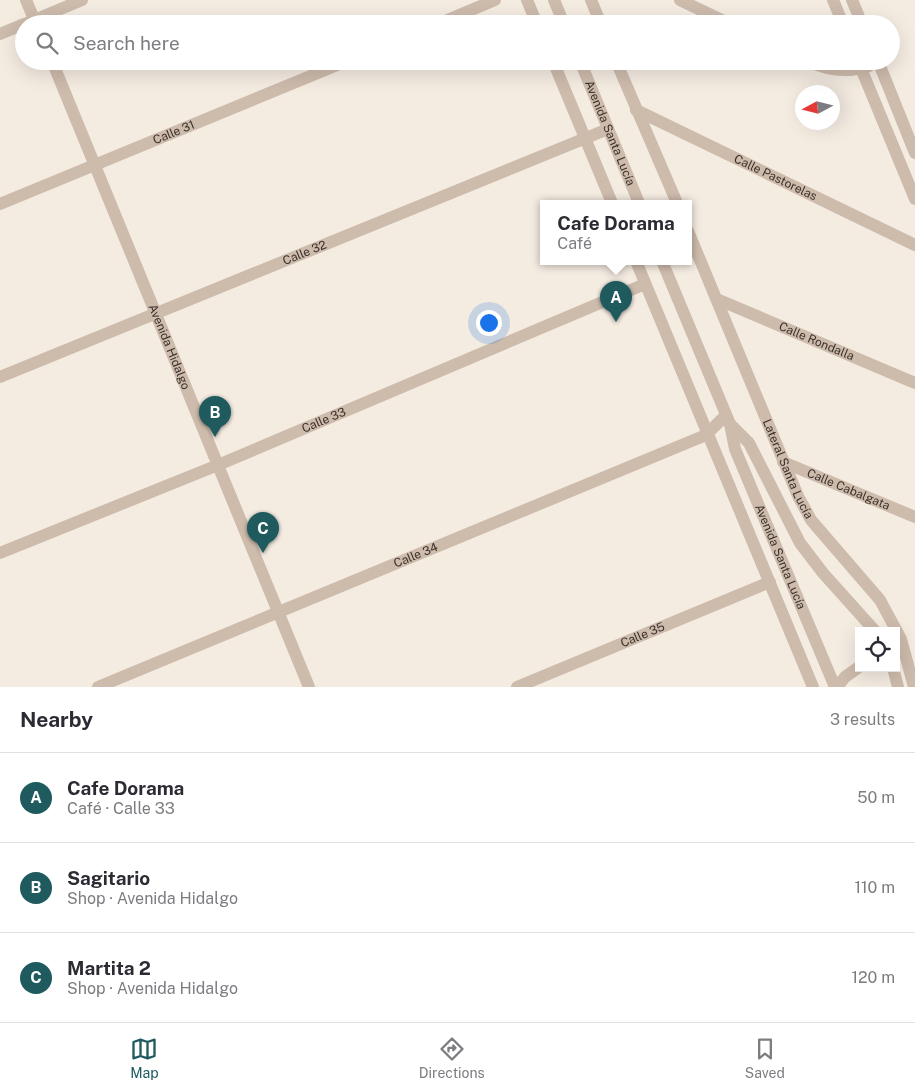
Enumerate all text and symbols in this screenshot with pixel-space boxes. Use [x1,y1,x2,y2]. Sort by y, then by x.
search box [15,15,900,70]
icon: search [33,29,61,57]
text: Search here [73,32,180,54]
street label: Avenida Santa Lucía [582,78,638,188]
north arrow [795,85,840,130]
street label: Calle 31 [151,118,197,147]
street label: Calle Pastorelas [732,152,819,203]
popup [540,200,692,265]
text: Cafe Dorama [557,212,675,234]
text: Café [557,234,592,253]
street label: Calle 32 [281,238,329,268]
pin: A [600,281,632,322]
street label: Avenida Hidalgo [146,302,193,392]
your location [476,310,502,336]
street label: Calle Rondalla [777,319,856,363]
pin: B [199,396,231,437]
street label: Calle 33 [300,405,348,436]
street label: Lateral Santa Lucía [760,417,816,521]
street label: Calle Cabalgata [805,466,892,513]
street label: Avenida Santa Lucía [752,502,809,611]
pin: C [247,512,279,553]
street label: Calle 34 [392,540,440,571]
street label: Calle 35 [618,619,667,650]
map controls [855,627,900,672]
button: locate [855,627,900,672]
text: Nearby [20,707,93,732]
text: 3 results [830,710,895,729]
text: Cafe Dorama [67,777,184,799]
text: A [30,788,42,807]
text: 50 m [857,788,895,807]
text: Café · Calle 33 [67,799,175,818]
text: Sagitario [67,867,150,889]
text: B [31,878,41,897]
text: 110 m [854,878,895,897]
text: Shop · Avenida Hidalgo [67,889,238,908]
text: Martita 2 [67,957,151,979]
text: C [30,968,42,987]
text: 120 m [851,968,895,987]
text: Shop · Avenida Hidalgo [67,979,238,998]
tab: Map [130,1035,159,1081]
tab: Directions [419,1035,485,1081]
tab: Saved [745,1035,785,1081]

